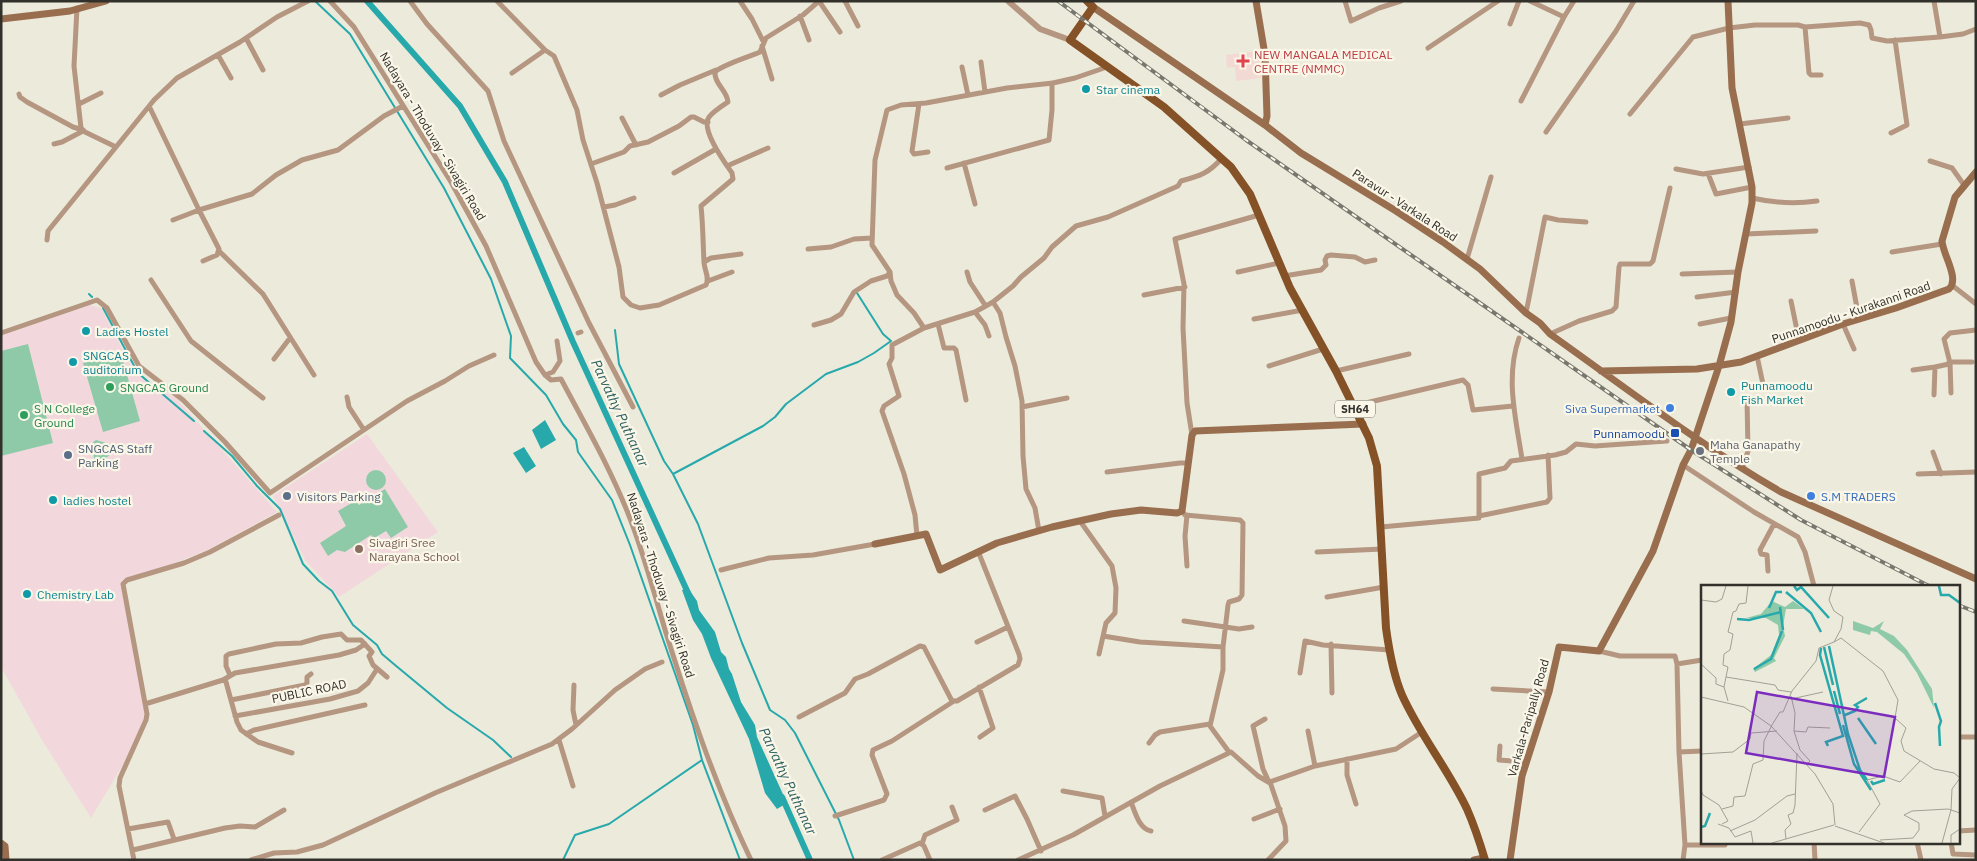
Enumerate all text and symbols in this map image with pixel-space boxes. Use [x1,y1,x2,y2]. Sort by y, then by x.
place label: NEW MANGALA MEDICAL CENTRE (NMMC) [1254,47,1392,76]
street label: Nadayara - Thoduvay - Sivagiri Road [377,49,489,223]
marker: NEW MANGALA MEDICAL CENTRE (NMMC) [1236,54,1250,68]
place label: Star cinema [1096,82,1161,97]
marker: Star cinema [1080,83,1092,95]
street label: Paravur - Varkala Road [1350,165,1460,245]
street label: Punnamoodu - Kurakanni Road [1770,278,1932,346]
place label: Ladies Hostel [96,324,169,339]
marker: Ladies Hostel [80,325,92,337]
place label: SNGCAS auditorium [83,348,142,377]
marker: SNGCAS auditorium [67,356,79,368]
water label: Parvathy Puthanar [587,356,653,470]
place label: Punnamoodu Fish Market [1741,378,1813,407]
place label: SNGCAS Ground [120,380,209,395]
marker: SNGCAS Ground [104,381,116,393]
marker: Punnamoodu Fish Market [1725,386,1737,398]
road number: SH64 [1335,400,1375,418]
place label: S N College Ground [34,401,96,430]
place label: Siva Supermarket [1565,401,1660,416]
marker: Siva Supermarket [1664,402,1676,414]
marker: S N College Ground [18,409,30,421]
place label: Punnamoodu [1593,426,1665,441]
marker: Punnamoodu [1669,427,1681,439]
place label: Maha Ganapathy Temple [1710,437,1800,466]
place label: SNGCAS Staff Parking [78,441,152,470]
marker: Maha Ganapathy Temple [1694,445,1706,457]
marker: SNGCAS Staff Parking [62,449,74,461]
place label: Visitors Parking [297,489,381,504]
place label: S.M TRADERS [1821,489,1896,504]
marker: Visitors Parking [281,490,293,502]
marker: S.M TRADERS [1805,490,1817,502]
street label: Nadayara - Thoduvay - Sivagiri Road [624,491,698,679]
place label: ladies hostel [63,493,131,508]
marker: ladies hostel [47,494,59,506]
place label: Sivagiri Sree Narayana School [369,535,459,564]
marker: Sivagiri Sree Narayana School [353,543,365,555]
inset map [1701,585,1960,844]
place label: Chemistry Lab [37,587,114,602]
marker: Chemistry Lab [21,588,33,600]
street label: Varkala-Paripally Road [1504,657,1552,779]
street label: PUBLIC ROAD [270,676,348,706]
water label: Parvathy Puthanar [755,724,821,838]

